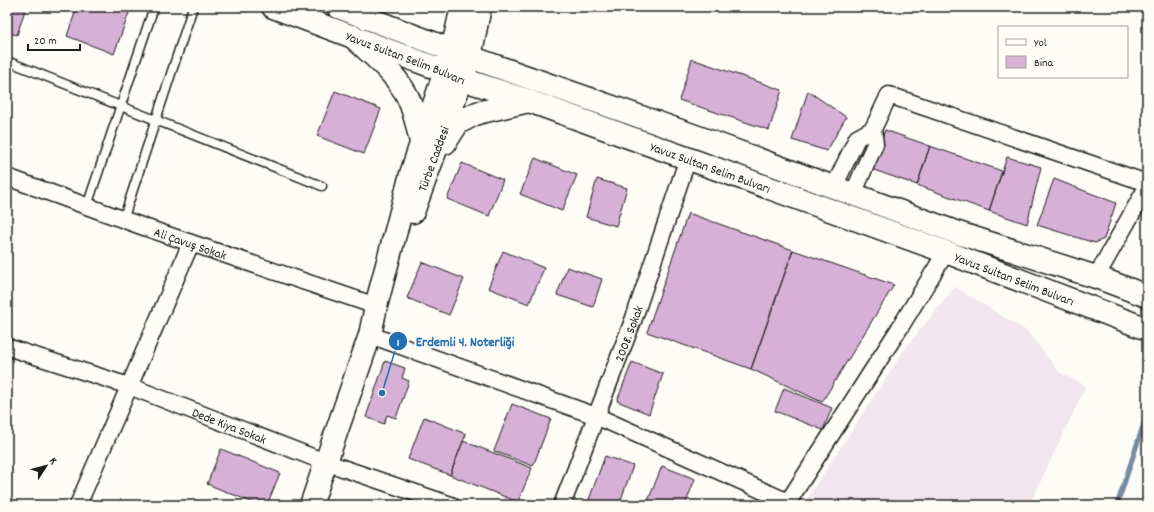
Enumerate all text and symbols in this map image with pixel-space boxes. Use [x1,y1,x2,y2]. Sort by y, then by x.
scale bar [28,26,80,52]
legend [998,26,1128,78]
street label: Yavuz Sultan Selim Bulvarı [342,28,467,91]
text: 20 m [34,33,57,50]
text: Yol [1034,35,1047,52]
text: Bina [1034,55,1053,72]
street label: Türbe Caddesi [414,123,456,195]
street label: Yavuz Sultan Selim Bulvarı [647,139,773,200]
street label: Ali Çavuş Sokak [151,224,229,266]
street label: Yavuz Sultan Selim Bulvarı [951,249,1077,312]
street label: 2008. Sokak [611,304,649,365]
callout: Erdemli 4. Noterliği [388,328,522,354]
text: Erdemli 4. Noterliği [416,333,515,353]
text: 1 [397,335,400,352]
street label: Dede Kiya Sokak [189,404,269,450]
north arrow [26,446,66,486]
text: K [45,455,60,468]

